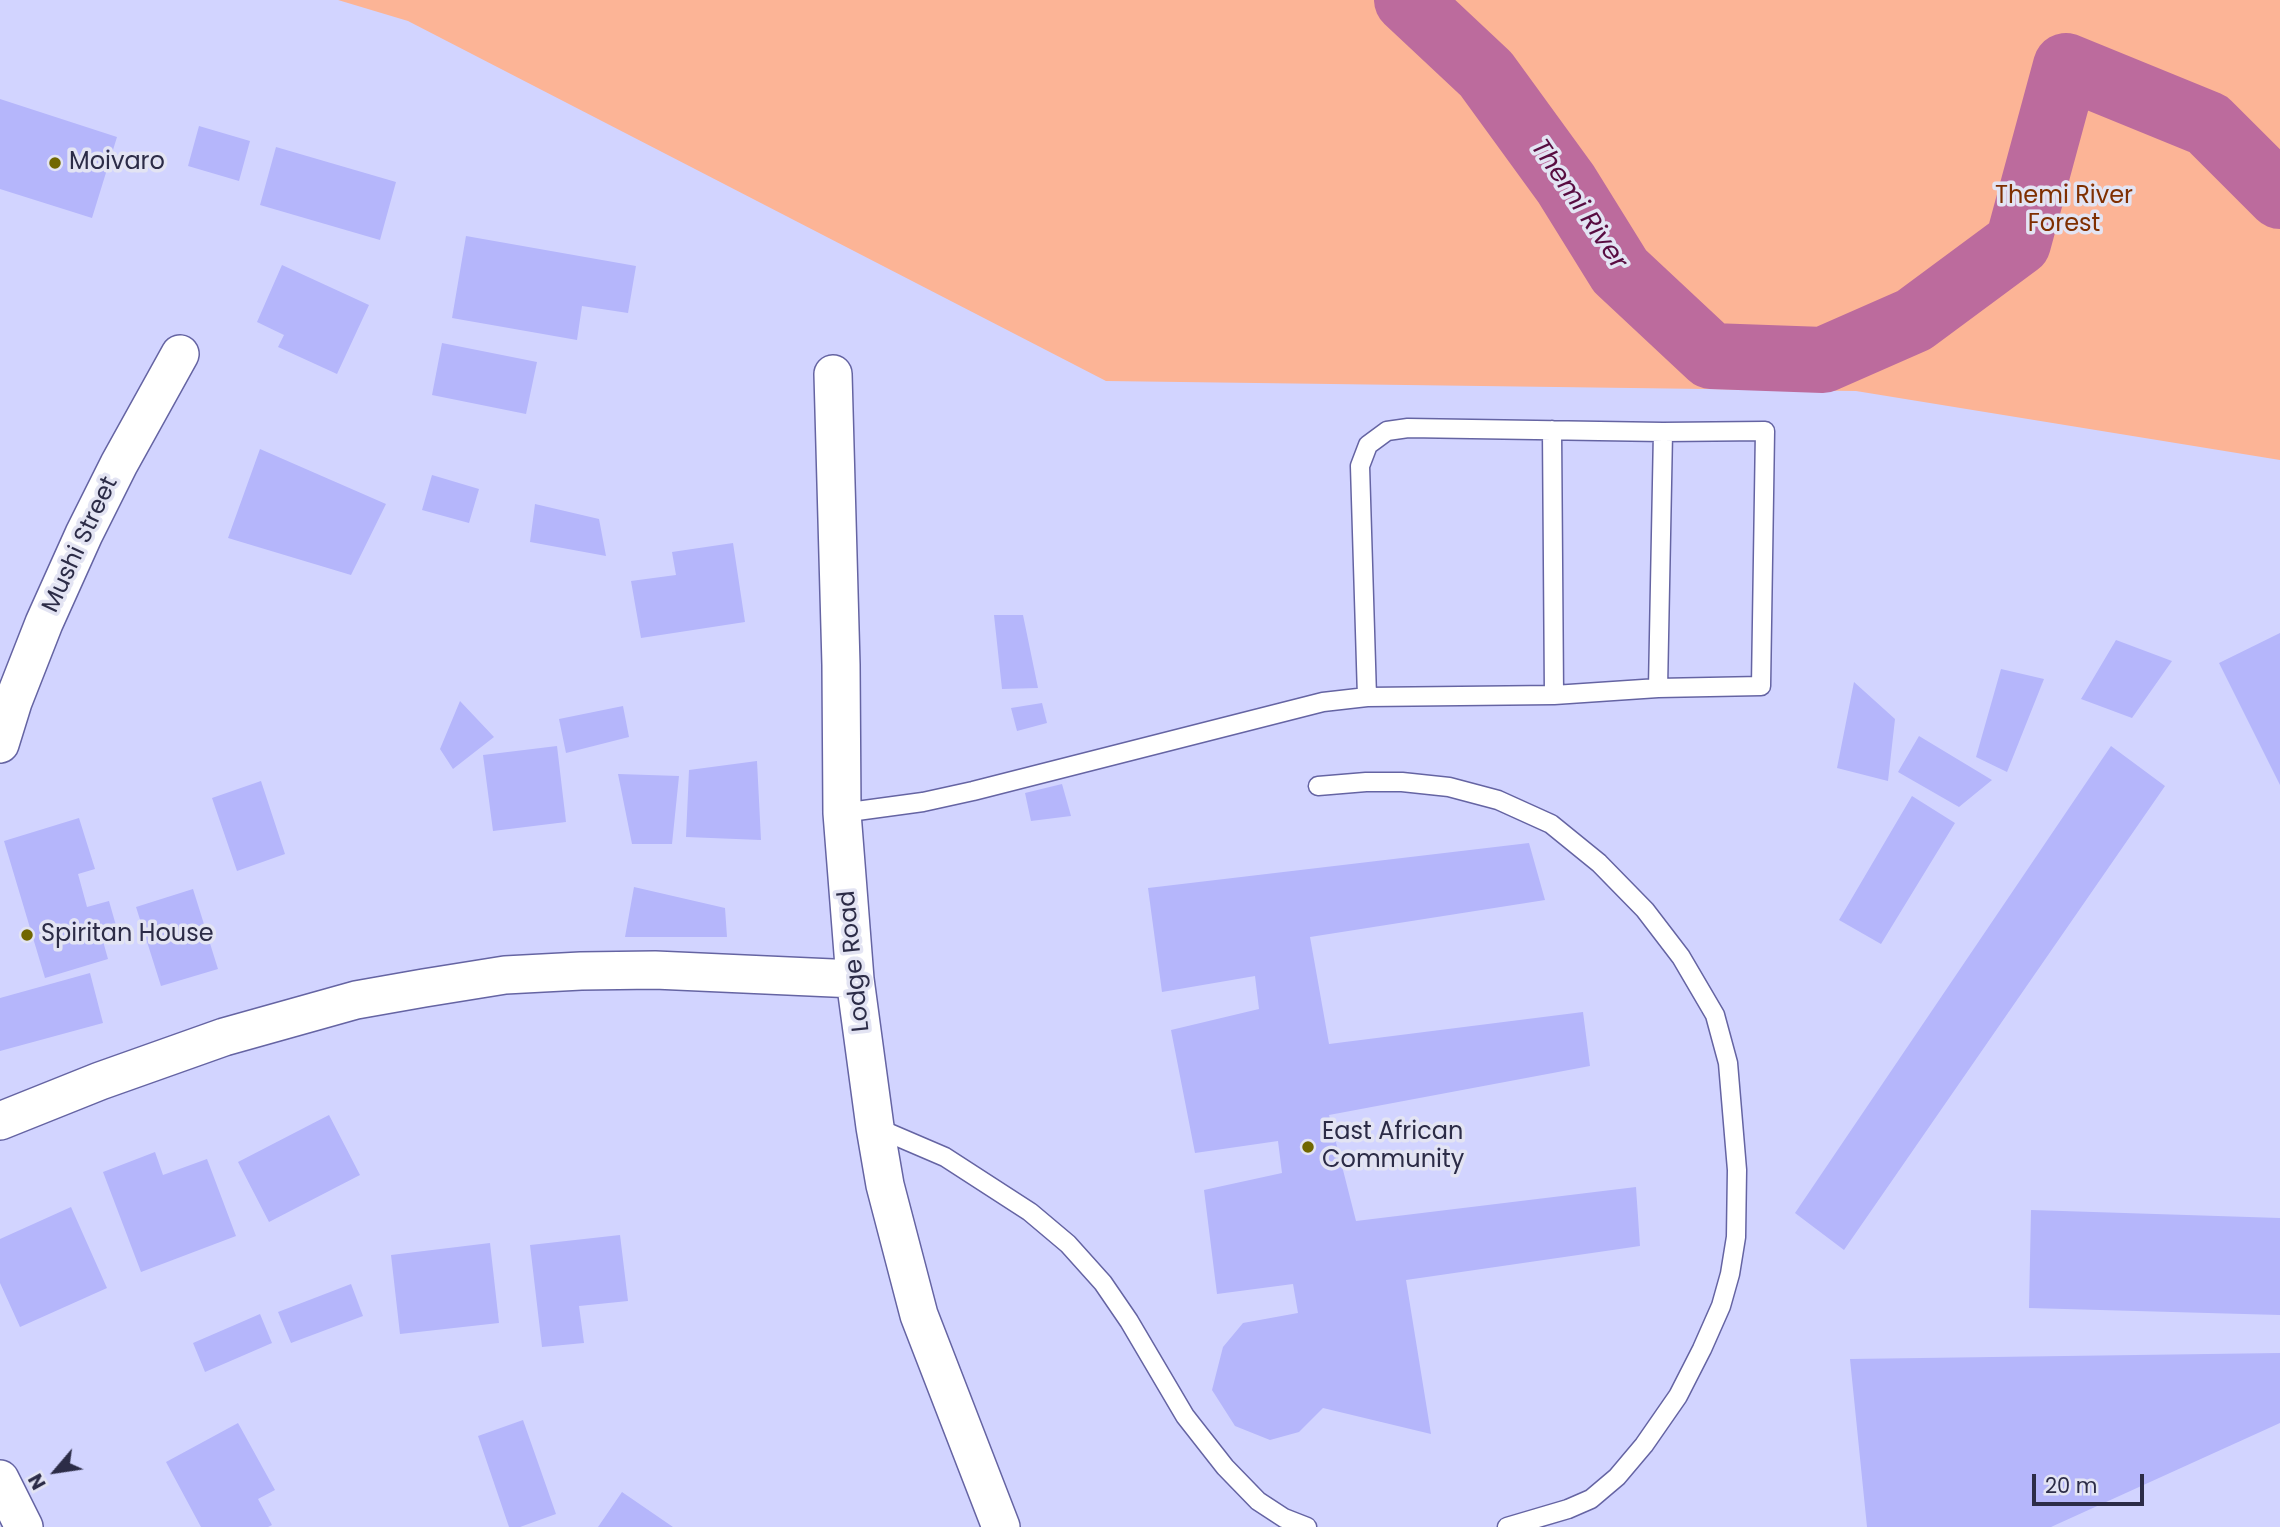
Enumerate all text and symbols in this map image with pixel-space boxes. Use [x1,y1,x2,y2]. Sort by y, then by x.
water label: Themi River [1523,134,1633,276]
place label: Moivaro [69,149,165,177]
marker: Moivaro [47,155,63,171]
park label: Themi River Forest [1995,183,2133,239]
street label: Mushi Street [37,473,125,617]
street label: Lodge Road [833,889,877,1033]
place label: Spiritan House [41,921,214,949]
marker: Spiritan House [19,927,35,943]
place label: East African Community [1322,1119,1464,1175]
marker: East African Community [1300,1139,1316,1155]
north arrow [21,1436,91,1506]
scale bar [2035,1460,2147,1504]
text: N [22,1469,52,1494]
text: 20 m [2045,1471,2098,1500]

